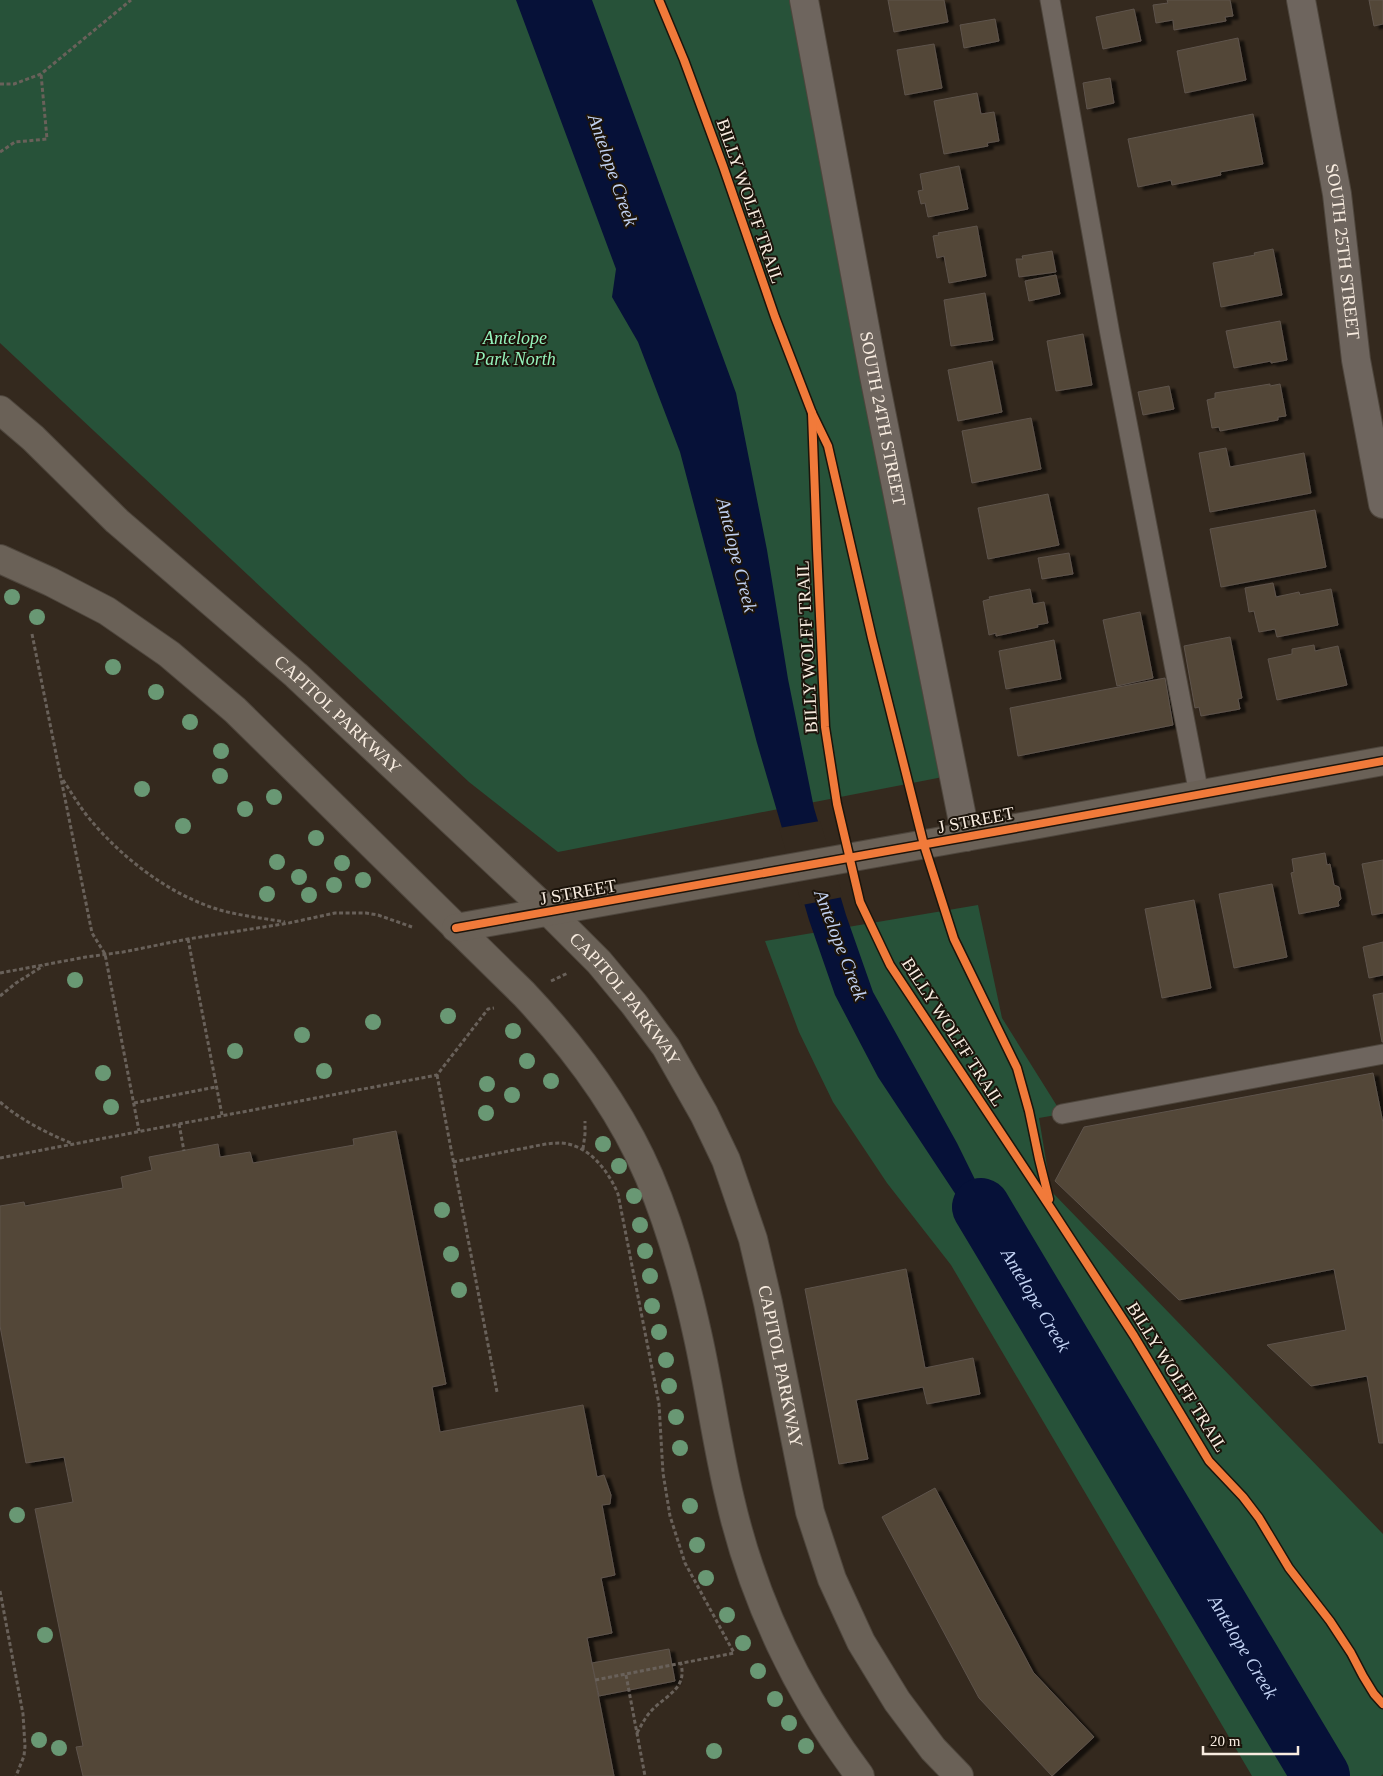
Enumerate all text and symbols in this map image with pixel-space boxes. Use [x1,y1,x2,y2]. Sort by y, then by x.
water label: Antelope Creek [583,109,642,229]
street label: BILLY WOLFF TRAIL [712,116,788,286]
street label: SOUTH 25TH STREET [1322,162,1364,340]
park label: Antelope Park North [473,328,556,369]
street label: SOUTH 24TH STREET [856,330,910,507]
water label: Antelope Creek [712,494,761,615]
street label: BILLY WOLFF TRAIL [792,560,822,734]
street label: CAPITOL PARKWAY [270,651,405,778]
street label: J STREET [936,803,1016,837]
street label: J STREET [538,875,618,909]
water label: Antelope Creek [810,885,872,1004]
street label: CAPITOL PARKWAY [565,928,684,1069]
street label: BILLY WOLFF TRAIL [898,954,1008,1110]
water label: Antelope Creek [996,1242,1076,1356]
street label: CAPITOL PARKWAY [754,1283,807,1449]
street label: BILLY WOLFF TRAIL [1123,1298,1231,1456]
water label: Antelope Creek [1204,1589,1283,1703]
scale bar [1203,1724,1298,1756]
text: 20 m [1210,1733,1241,1749]

